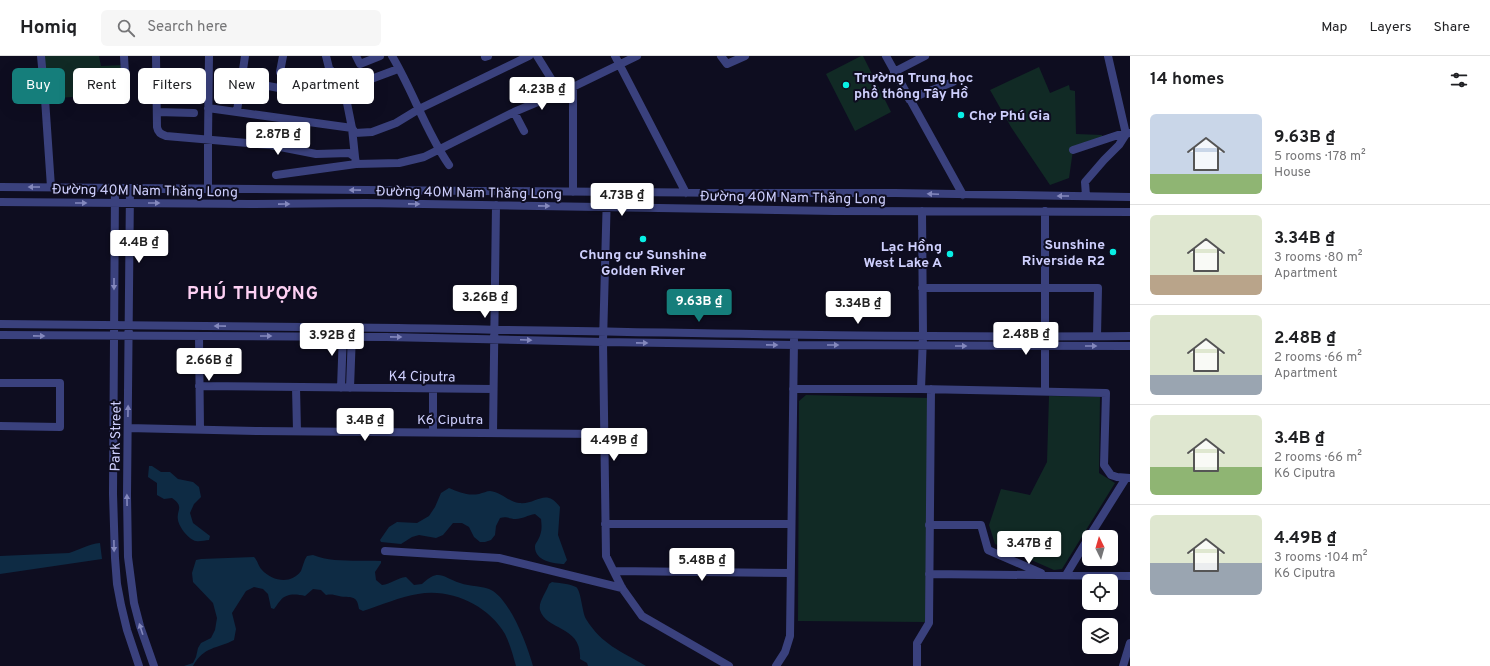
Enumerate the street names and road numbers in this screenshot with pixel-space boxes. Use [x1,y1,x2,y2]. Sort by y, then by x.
street label: Đường 40M Nam Thăng Long [52,181,238,202]
street label: Đường 40M Nam Thăng Long [376,183,562,204]
street label: Đường 40M Nam Thăng Long [700,188,886,209]
street label: K4 Ciputra [388,368,456,387]
street label: Park Street [107,401,126,472]
street label: K6 Ciputra [417,412,483,429]

